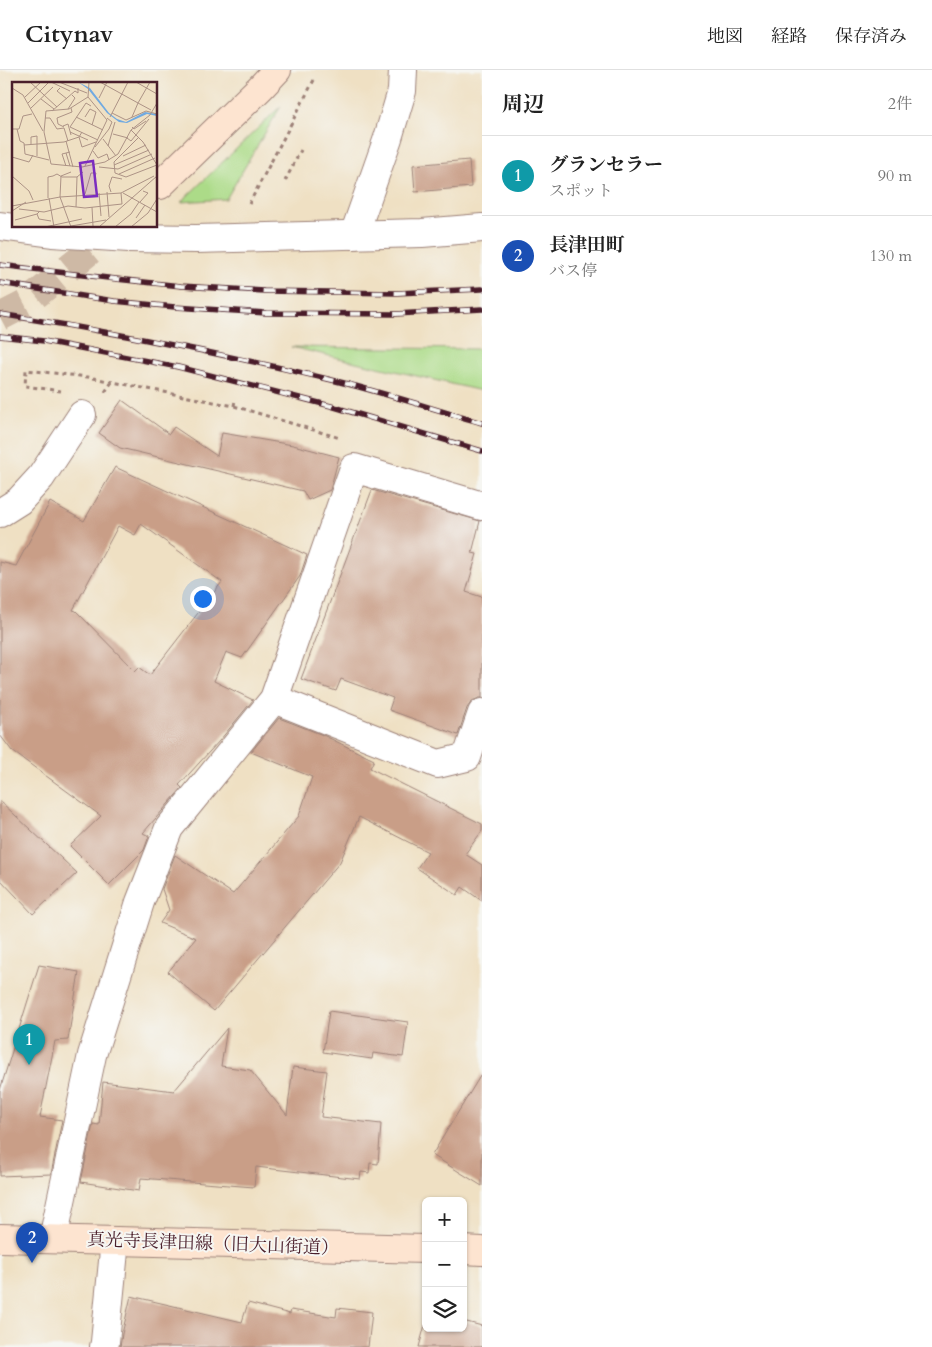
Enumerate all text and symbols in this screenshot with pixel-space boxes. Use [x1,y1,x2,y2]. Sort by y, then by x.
text: Citynav [25,18,113,51]
text: 地図 [707,24,743,49]
text: 経路 [771,24,807,49]
text: 保存済み [835,24,907,49]
inset map [12,82,158,228]
text: 周辺 [502,90,544,119]
text: 2件 [888,93,912,115]
text: グランセラー [549,152,663,178]
text: 1 [514,165,522,187]
text: 90 m [878,165,912,187]
text: スポット [549,180,613,202]
text: 長津田町 [549,232,625,258]
text: 2 [514,245,522,267]
text: 130 m [870,245,912,267]
text: バス停 [549,260,597,282]
your location [190,586,216,612]
pin: 1 [13,1024,45,1065]
map controls [422,1197,467,1332]
button: + [422,1197,467,1242]
pin: 2 [16,1222,48,1263]
street label: 真光寺長津田線（旧大山街道） [87,1227,339,1261]
button: − [422,1242,467,1287]
button: layers [422,1287,467,1332]

